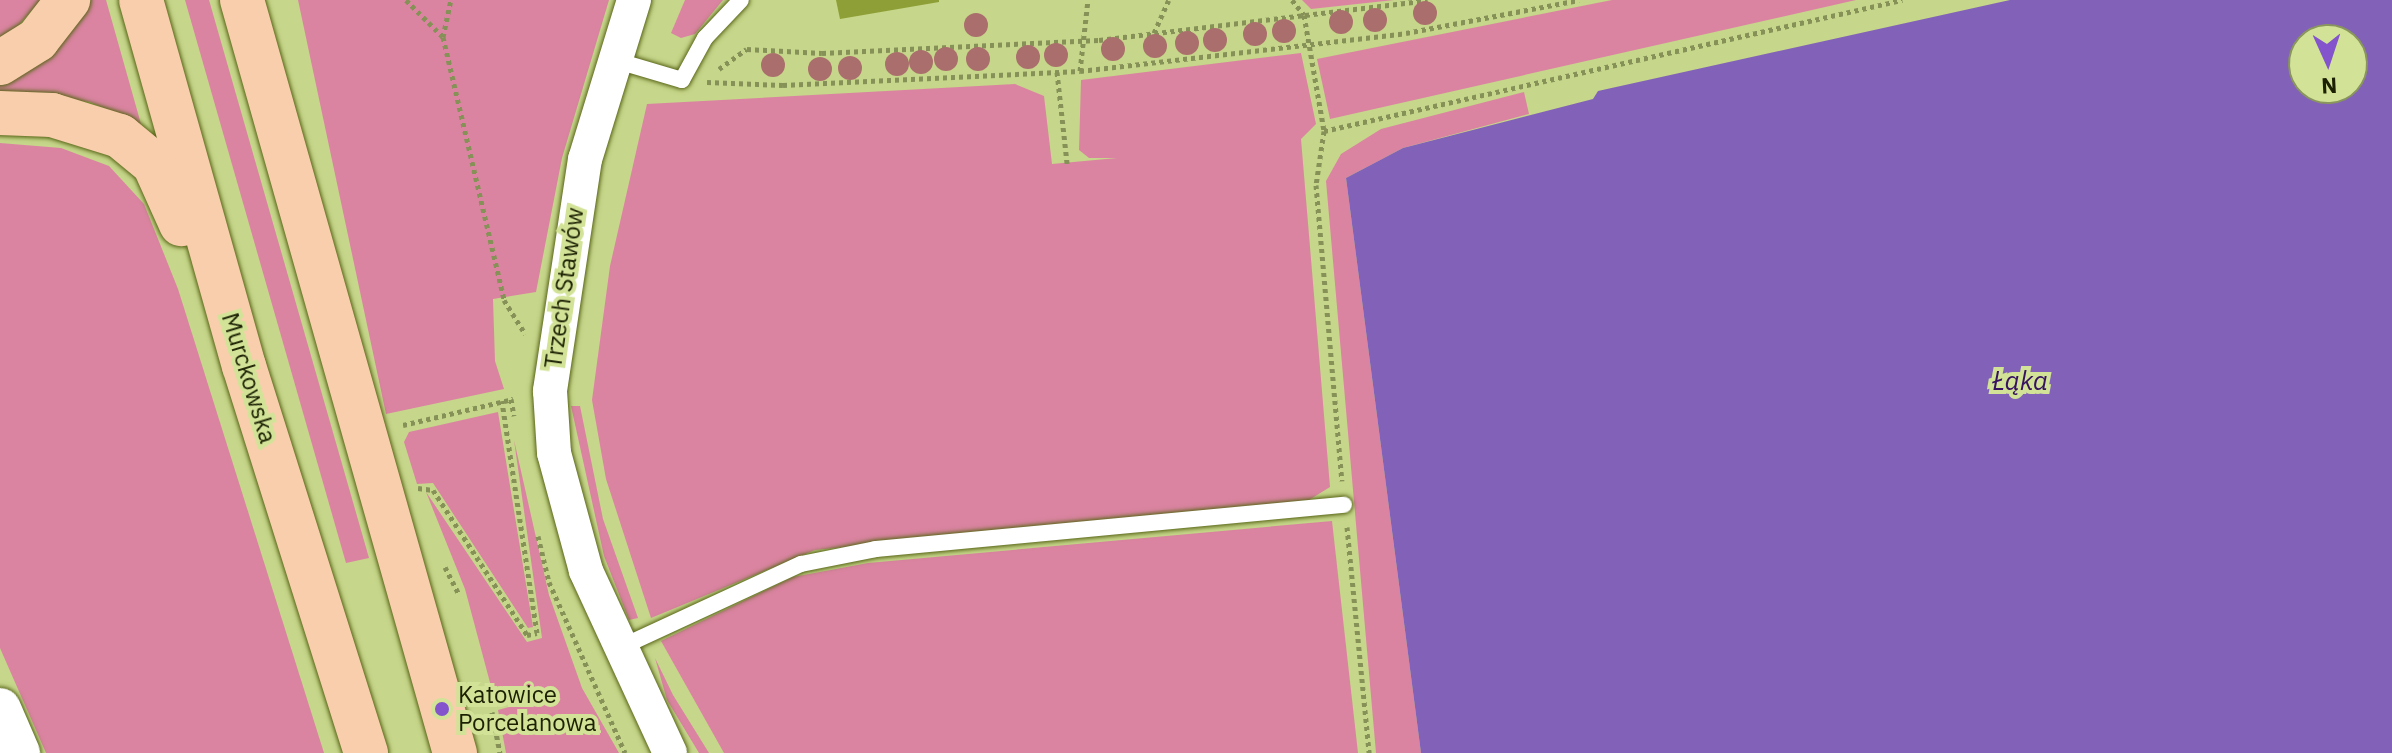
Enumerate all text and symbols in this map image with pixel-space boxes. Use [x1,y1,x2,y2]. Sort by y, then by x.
north arrow [2288,24,2368,104]
text: N [2320,72,2338,101]
street label: Trzech Stawów [538,206,590,370]
street label: Murckowska [216,309,282,447]
water label: Łąka [1992,365,2048,397]
place label: Katowice Porcelanowa [458,681,597,737]
marker: Katowice Porcelanowa [433,700,451,718]

